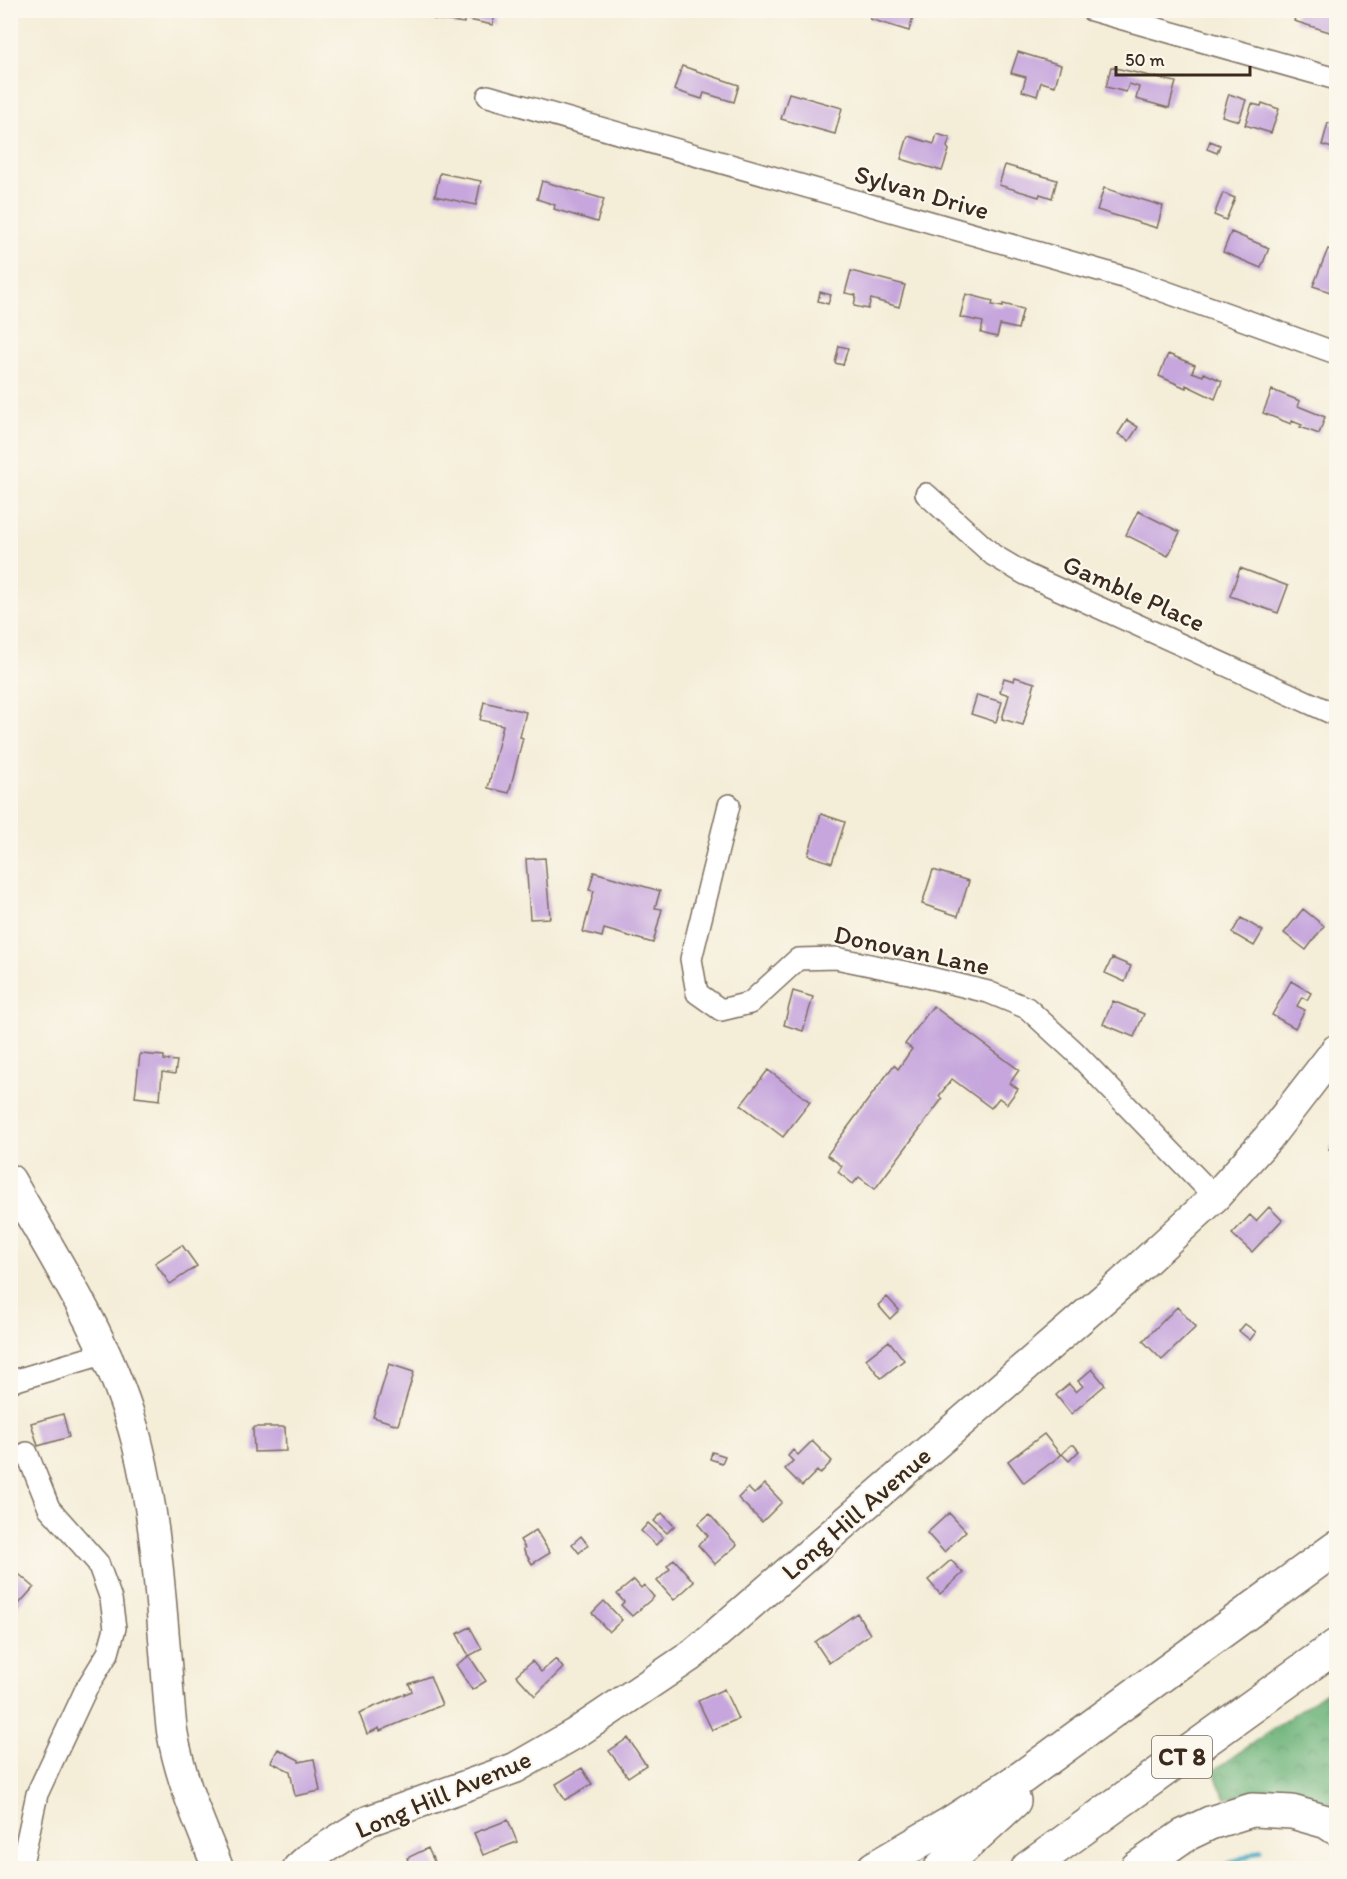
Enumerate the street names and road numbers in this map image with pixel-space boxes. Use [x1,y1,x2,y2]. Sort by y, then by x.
street label: Sylvan Drive [851,158,993,226]
street label: Gamble Place [1058,547,1210,639]
street label: Donovan Lane [831,918,993,982]
street label: Long Hill Avenue [775,1439,937,1587]
road number: CT 8 [1152,1736,1212,1778]
street label: Long Hill Avenue [350,1743,536,1845]

